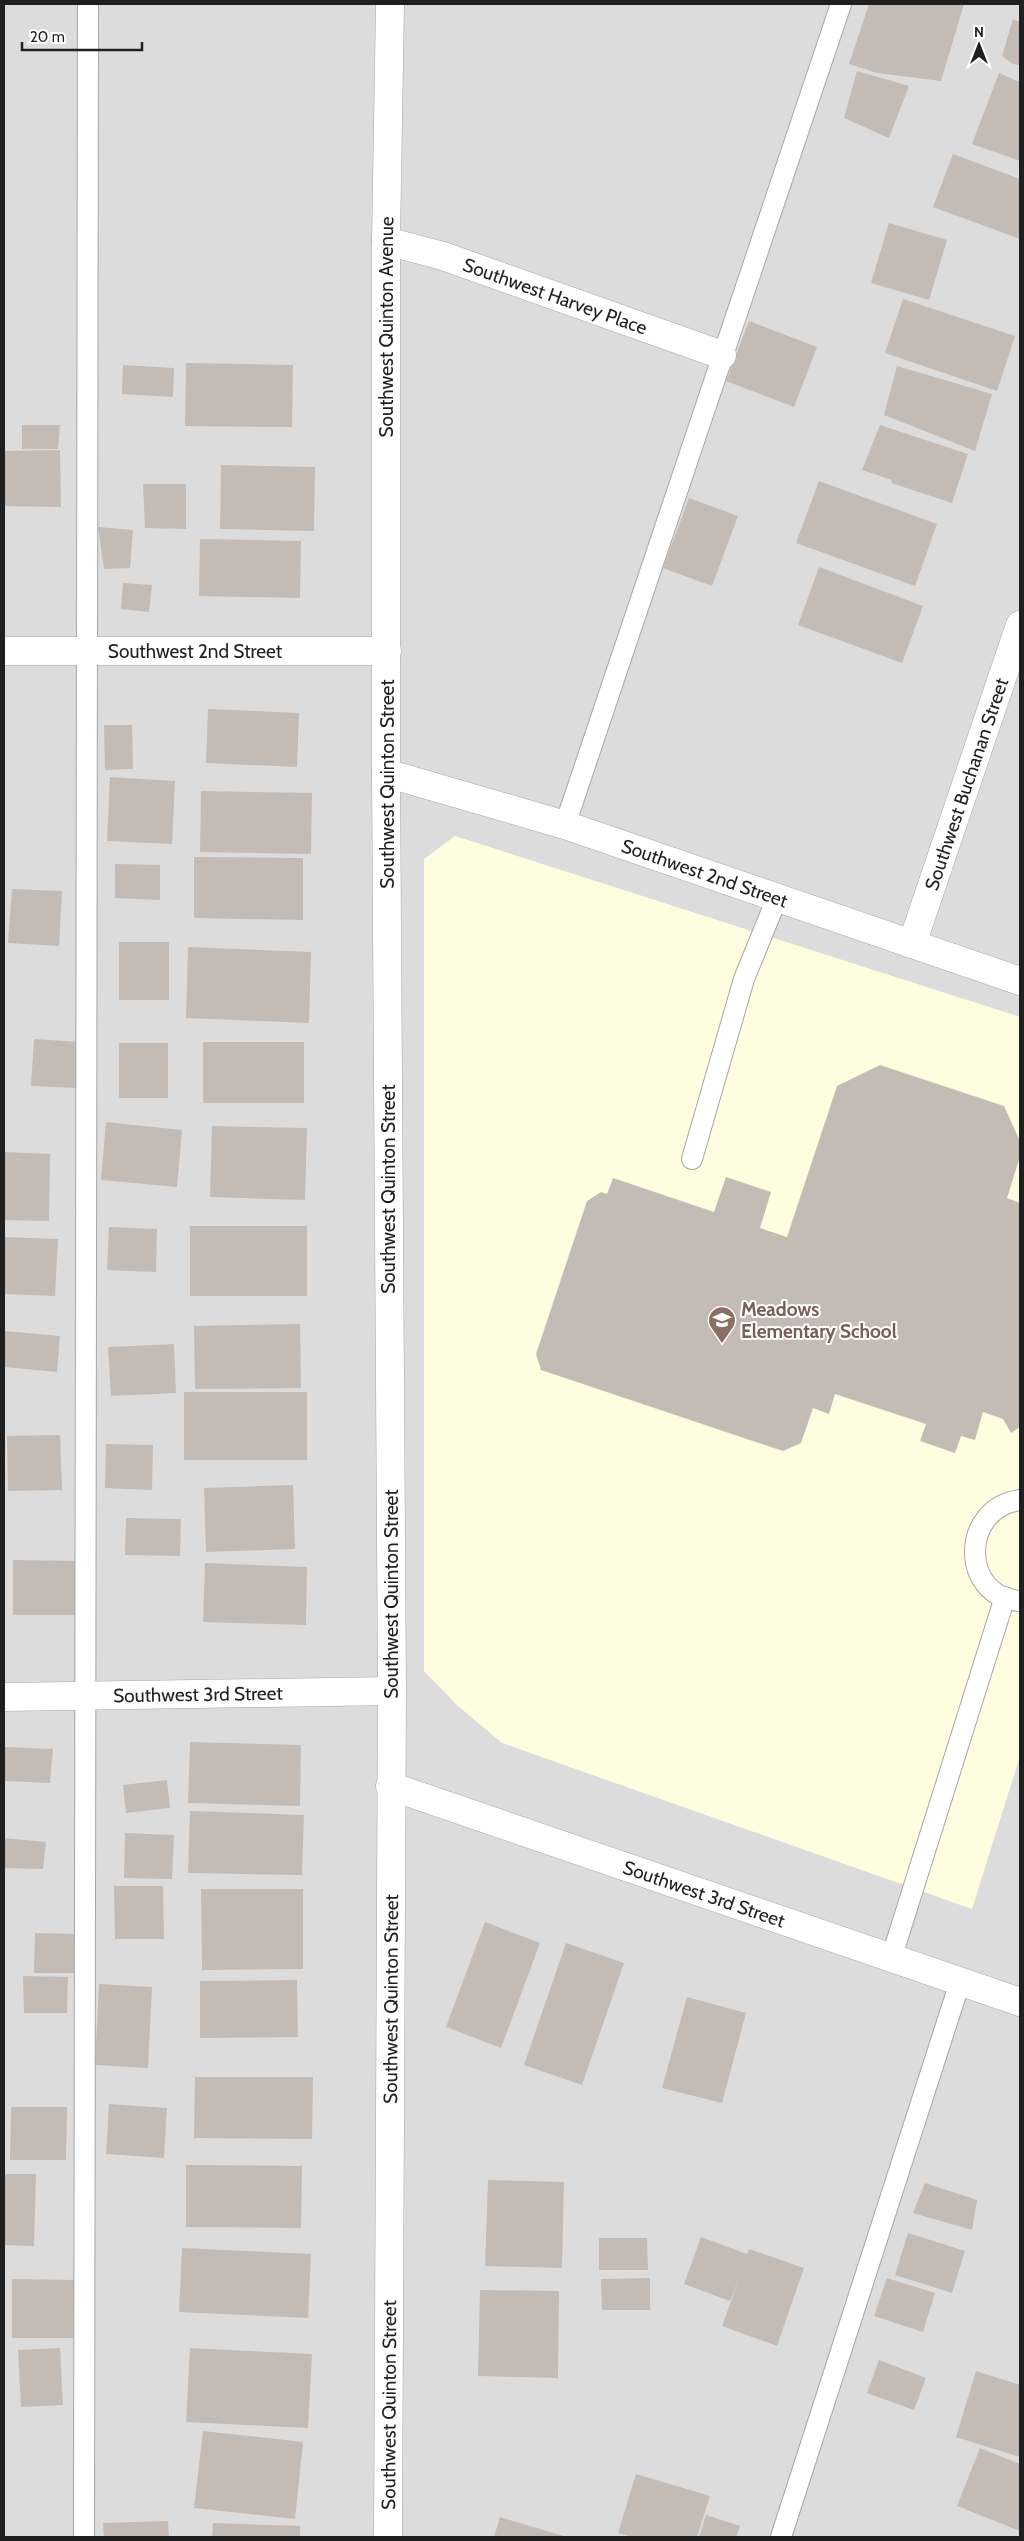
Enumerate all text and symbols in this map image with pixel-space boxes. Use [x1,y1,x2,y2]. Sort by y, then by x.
scale bar [22,20,142,52]
north arrow [954,20,1004,70]
text: N [974,23,984,41]
text: 20 m [30,28,65,46]
street label: Southwest Quinton Avenue [375,216,398,438]
street label: Southwest Harvey Place [460,253,650,340]
street label: Southwest 2nd Street [108,640,283,663]
street label: Southwest Buchanan Street [920,674,1013,893]
street label: Southwest Quinton Street [376,679,399,889]
street label: Southwest 2nd Street [618,834,791,913]
street label: Southwest Quinton Street [377,1084,400,1294]
place label: Meadows Elementary School [741,1298,897,1343]
school or university icon: Meadows Elementary School [707,1305,737,1344]
street label: Southwest Quinton Street [380,1489,403,1699]
street label: Southwest 3rd Street [113,1682,284,1707]
street label: Southwest 3rd Street [620,1856,789,1933]
street label: Southwest Quinton Street [379,1894,403,2104]
street label: Southwest Quinton Street [377,2300,401,2510]

